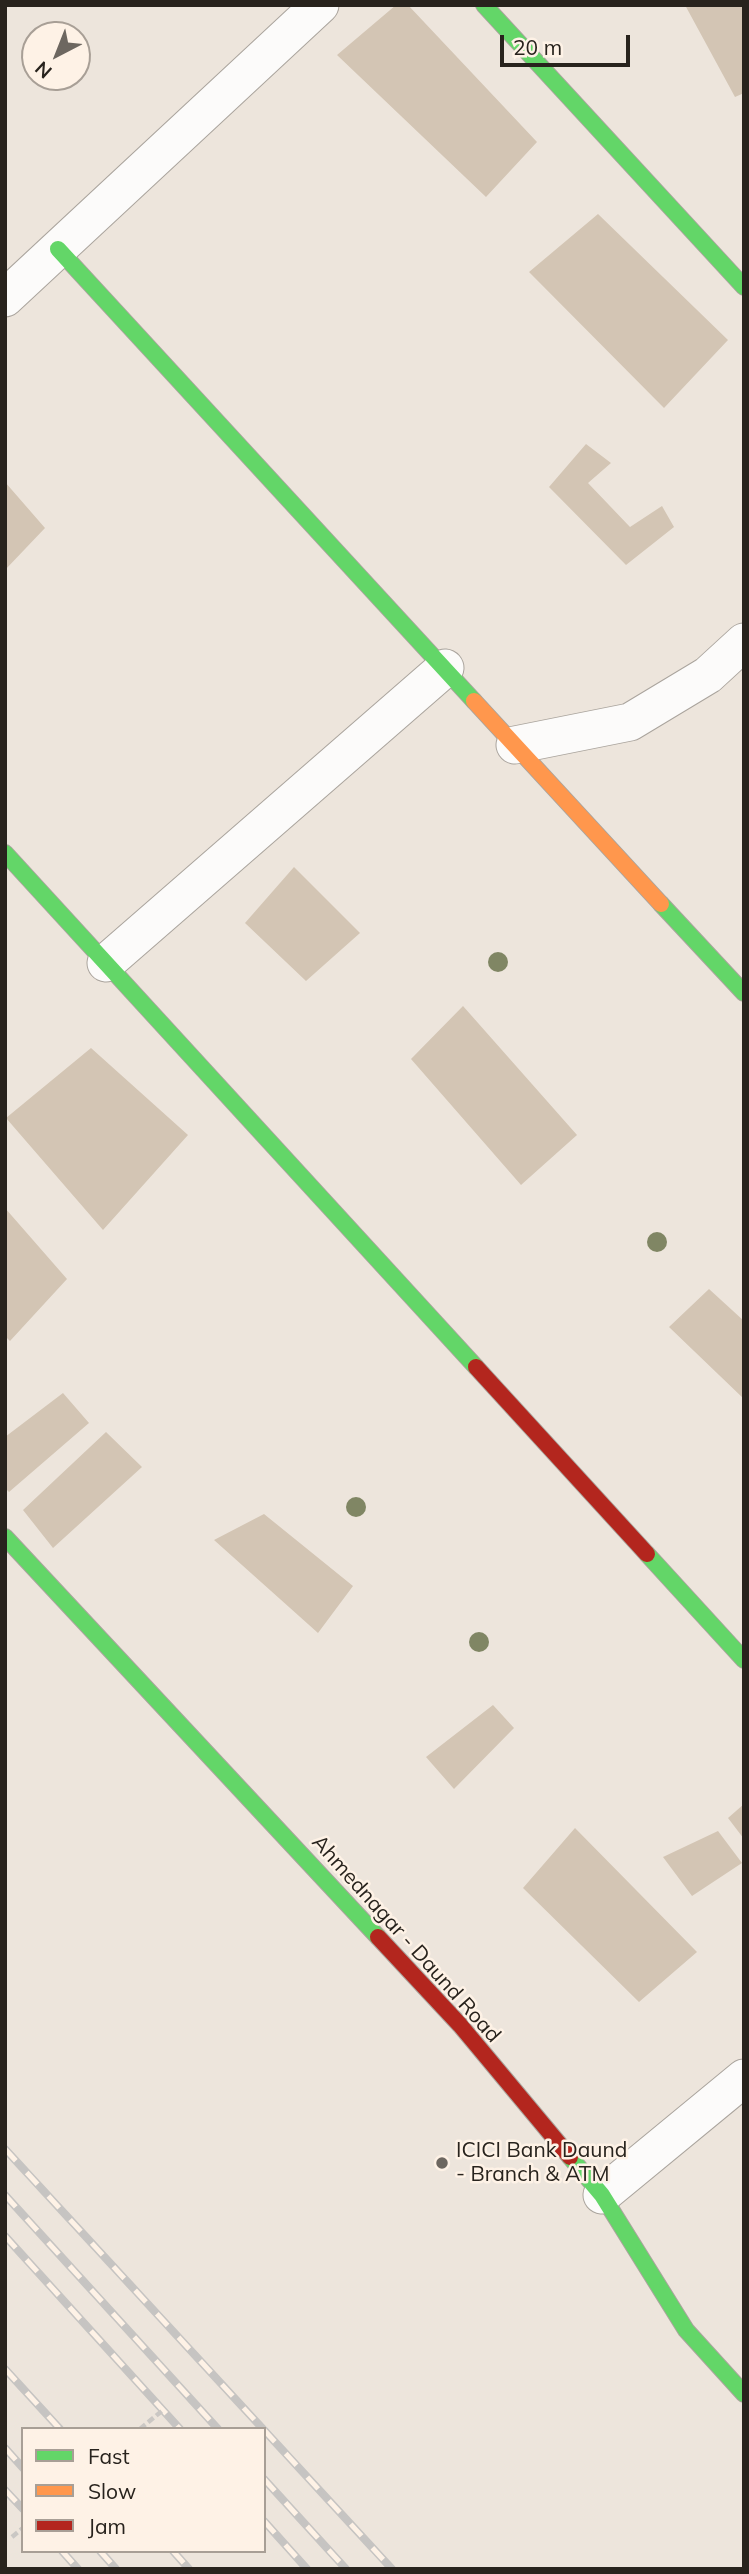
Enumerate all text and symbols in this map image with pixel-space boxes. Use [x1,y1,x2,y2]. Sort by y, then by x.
north arrow [21,21,91,91]
scale bar [504,21,634,65]
text: 20 m [513,34,562,60]
text: N [30,56,57,84]
street label: Ahmednagar - Daund Road [306,1830,506,2048]
place label: ICICI Bank Daund - Branch & ATM [456,2138,627,2188]
marker: ICICI Bank Daund - Branch & ATM [434,2155,450,2171]
legend [21,2427,266,2553]
text: Fast [88,2443,130,2469]
text: Slow [88,2478,136,2504]
text: Jam [88,2513,126,2539]

